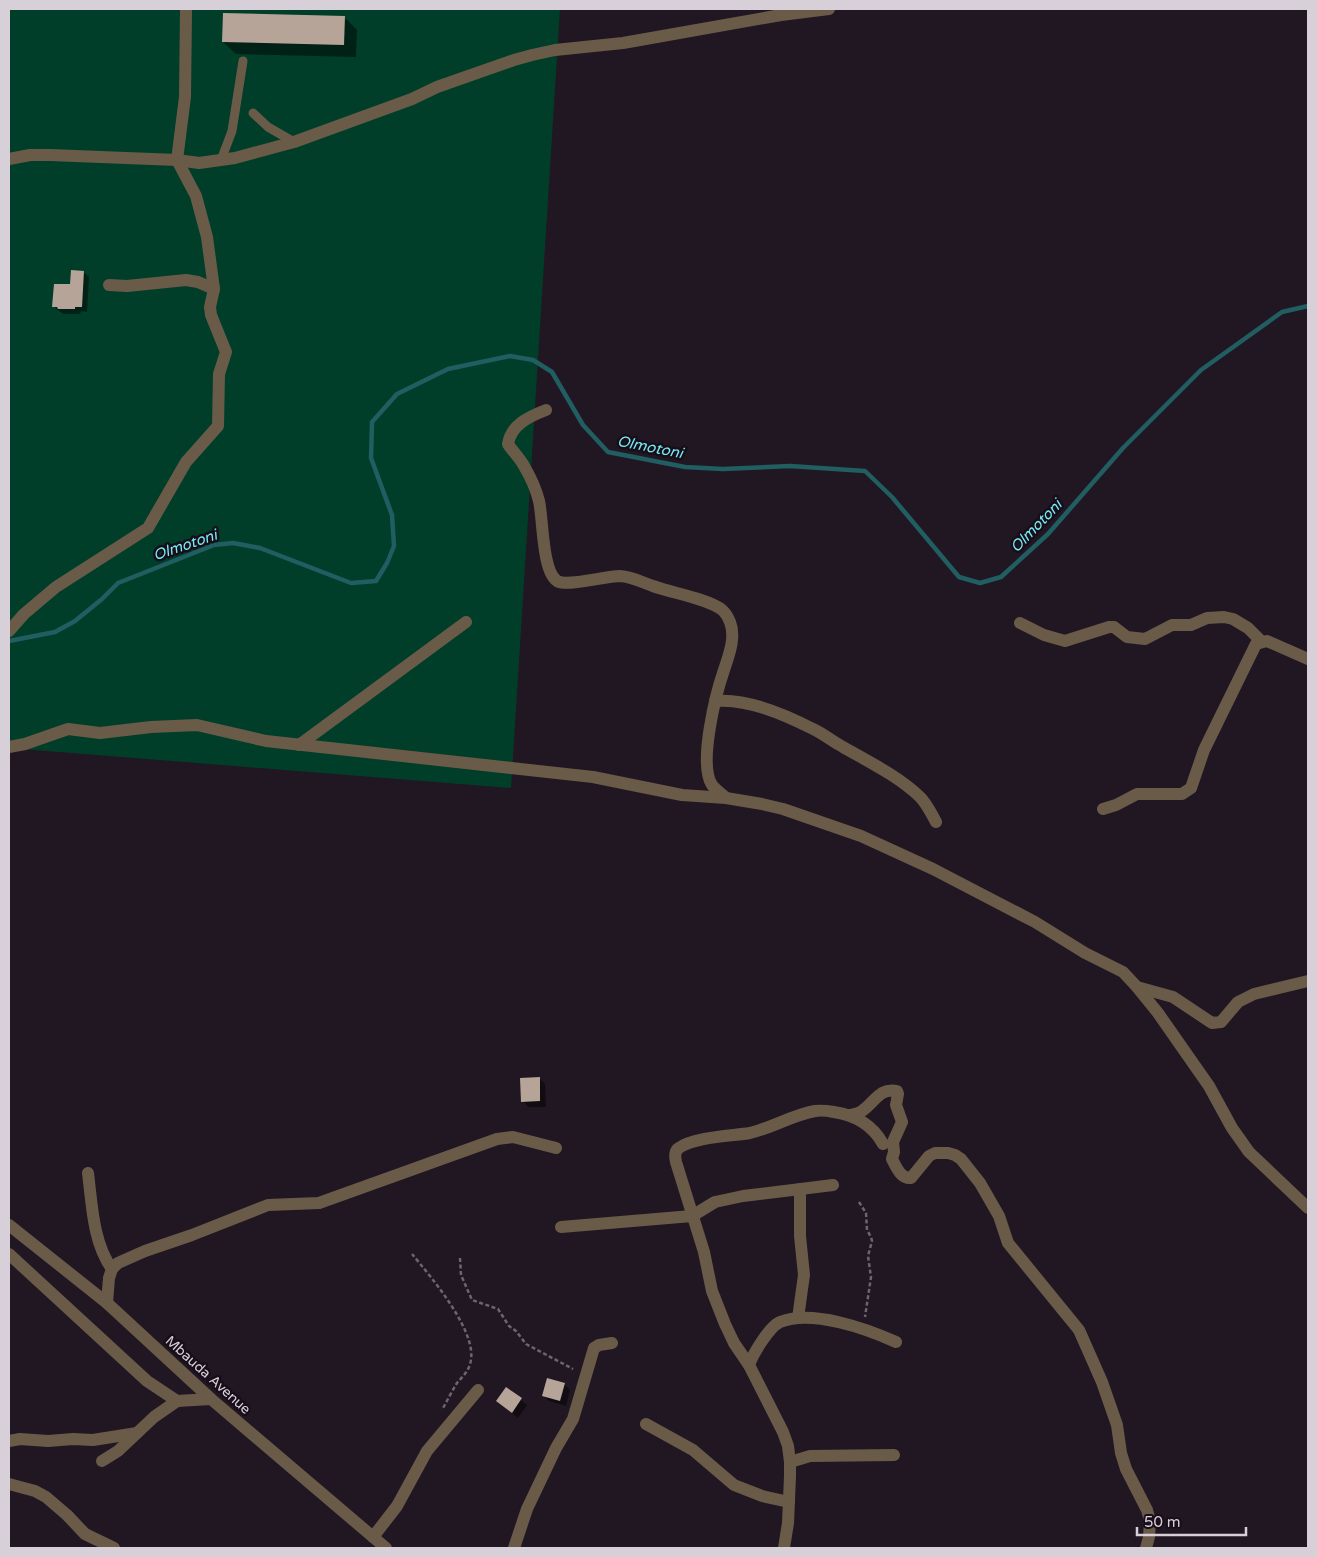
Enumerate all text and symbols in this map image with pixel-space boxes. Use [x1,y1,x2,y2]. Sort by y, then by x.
water label: Olmotoni [616,432,686,463]
water label: Olmotoni [1007,494,1067,556]
water label: Olmotoni [151,525,221,564]
street label: Mbauda Avenue [162,1332,254,1418]
scale bar [1137,1504,1246,1536]
text: 50 m [1144,1513,1181,1531]

